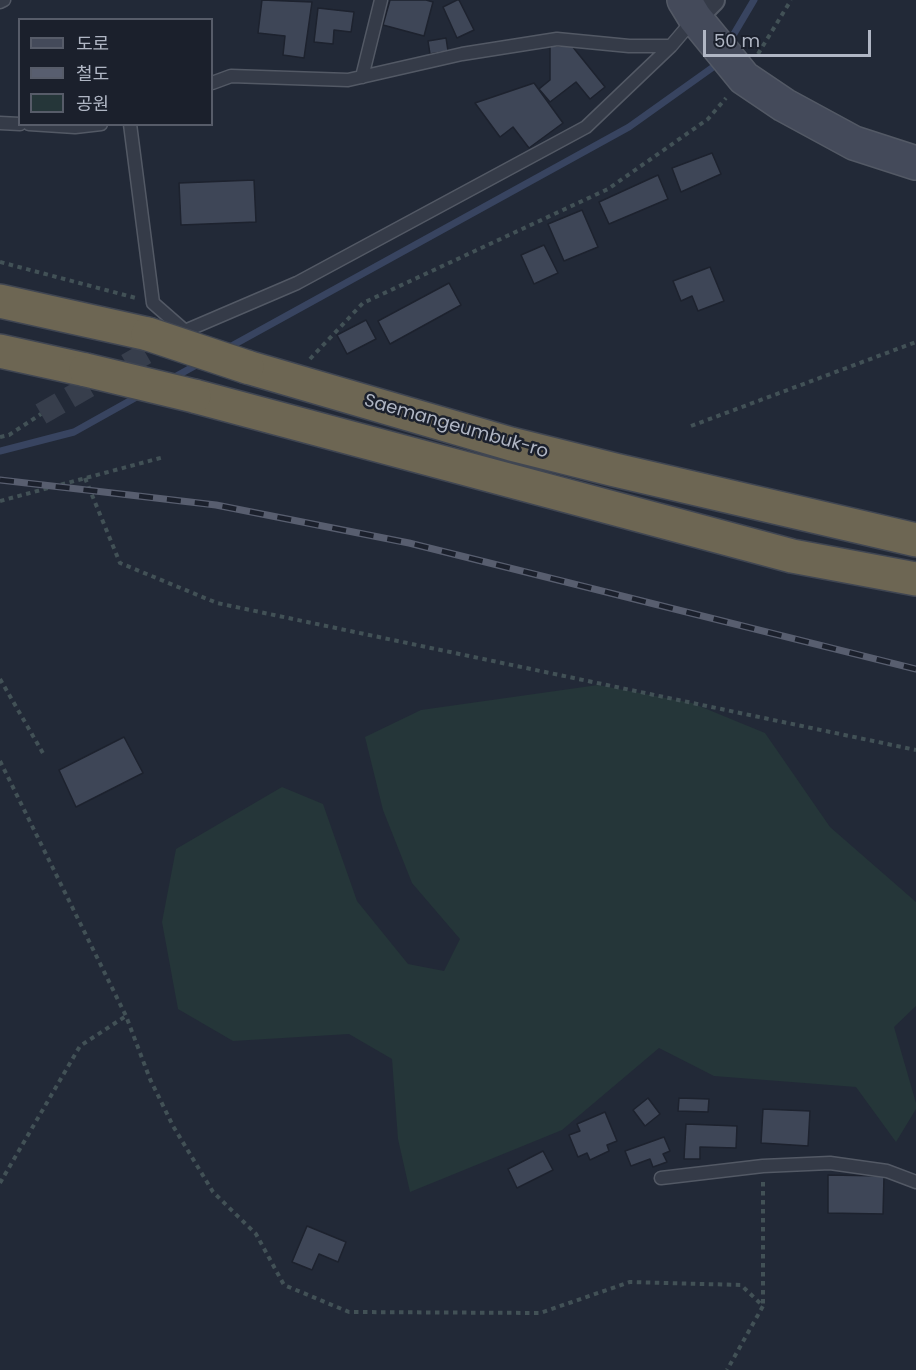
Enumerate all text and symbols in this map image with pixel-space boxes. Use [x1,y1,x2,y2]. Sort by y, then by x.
legend [18,18,213,126]
scale bar [706,18,874,56]
text: 50 m [714,28,760,53]
text: 도로 [76,31,109,56]
text: 철도 [76,61,109,86]
text: 공원 [76,91,109,116]
street label: Saemangeumbuk-ro [361,390,551,464]

